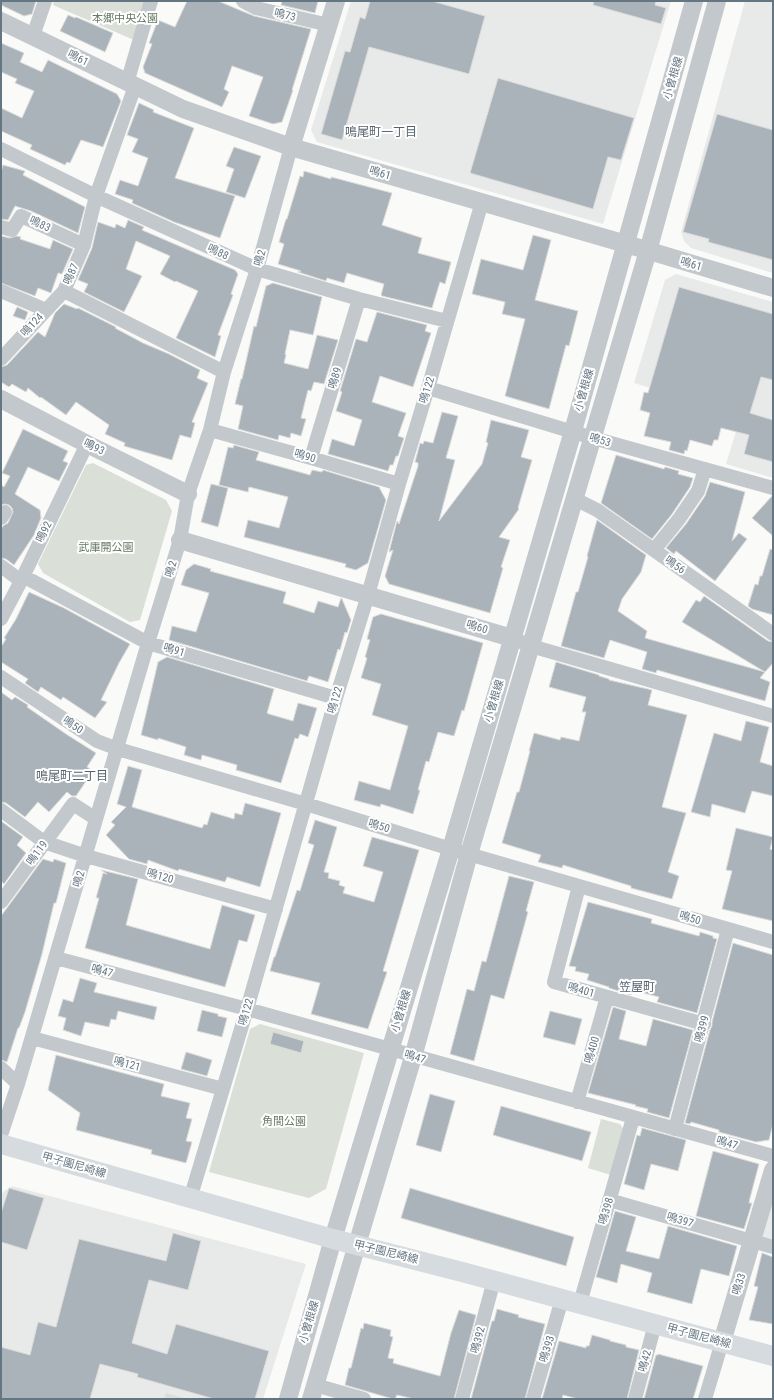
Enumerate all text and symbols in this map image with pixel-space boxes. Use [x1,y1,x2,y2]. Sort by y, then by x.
street label: 鳴73 [273,6,297,24]
park label: 本郷中央公園 [92,12,158,25]
street label: 鳴61 [65,47,91,69]
street label: 小曽根線 [661,55,685,101]
district label: 鳴尾町一丁目 [345,125,417,139]
street label: 鳴61 [368,164,392,182]
street label: 鳴83 [27,213,53,235]
street label: 鳴88 [205,241,231,263]
street label: 鳴2 [251,248,269,268]
street label: 鳴61 [679,255,703,273]
street label: 鳴87 [61,261,81,287]
street label: 鳴124 [18,310,46,339]
street label: 鳴89 [326,366,344,390]
street label: 小曽根線 [572,367,596,413]
street label: 鳴122 [417,375,437,405]
street label: 鳴53 [588,431,612,449]
street label: 鳴93 [81,436,107,458]
street label: 鳴90 [293,447,317,465]
street label: 鳴92 [33,519,55,545]
park label: 武庫開公園 [79,541,134,554]
street label: 鳴56 [662,553,688,577]
street label: 鳴2 [162,559,180,579]
street label: 鳴60 [465,618,489,636]
street label: 鳴91 [162,641,186,659]
street label: 小曽根線 [482,678,506,724]
street label: 鳴122 [325,685,345,715]
street label: 鳴50 [60,713,86,737]
district label: 鳴尾町二丁目 [36,769,108,783]
street label: 鳴50 [367,817,391,835]
street label: 鳴119 [24,838,50,868]
street label: 鳴120 [145,866,175,886]
street label: 鳴2 [70,869,88,889]
street label: 鳴50 [678,909,702,927]
street label: 鳴47 [90,962,114,980]
street label: 鳴401 [566,980,596,1000]
district label: 笠屋町 [619,980,655,994]
street label: 小曽根線 [388,988,414,1034]
street label: 鳴122 [236,997,256,1027]
street label: 鳴399 [692,1014,712,1044]
street label: 鳴400 [582,1035,602,1065]
street label: 鳴47 [403,1048,427,1066]
street label: 鳴121 [112,1054,142,1074]
park label: 角間公園 [262,1115,306,1128]
street label: 鳴47 [715,1134,739,1152]
street label: 甲子園尼崎線 [40,1150,108,1180]
street label: 鳴398 [596,1196,616,1226]
street label: 鳴397 [665,1210,695,1230]
street label: 甲子園尼崎線 [352,1238,420,1266]
street label: 鳴33 [730,1272,748,1296]
street label: 小曽根線 [297,1299,321,1345]
street label: 甲子園尼崎線 [665,1321,733,1351]
street label: 鳴392 [468,1325,488,1355]
street label: 鳴393 [537,1334,557,1364]
street label: 鳴42 [636,1349,654,1373]

